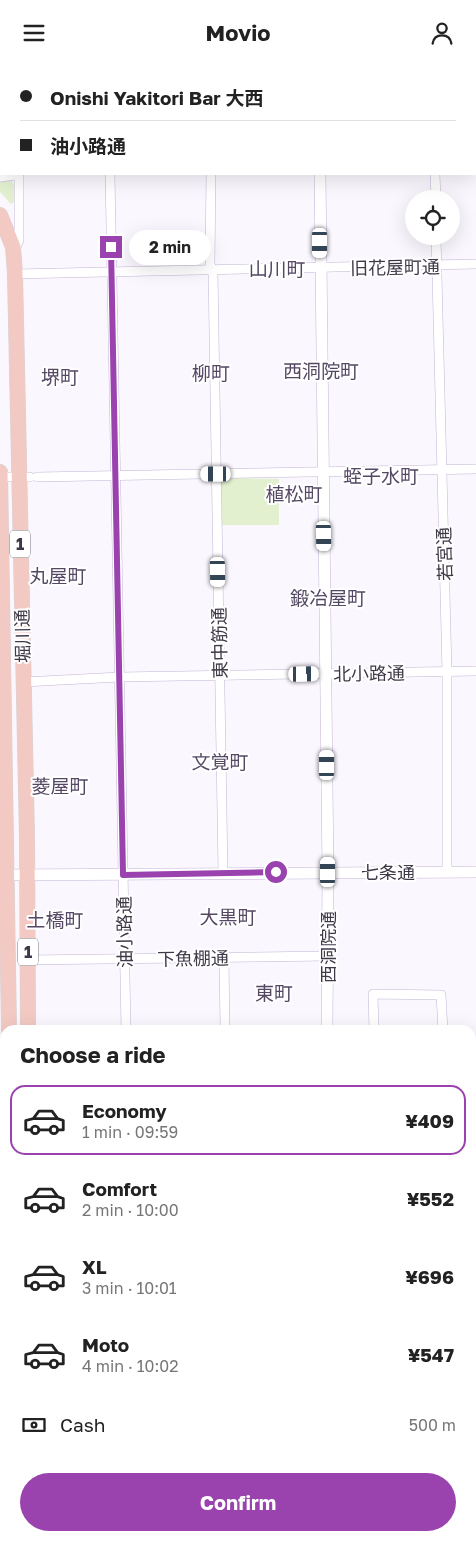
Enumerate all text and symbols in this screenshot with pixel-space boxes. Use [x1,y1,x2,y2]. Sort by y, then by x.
icon: menu [20,19,48,47]
text: Movio [206,19,270,46]
icon: person [428,19,456,47]
text: Onishi Yakitori Bar 大西 [50,86,263,109]
text: 油小路通 [50,134,126,157]
map controls [405,190,460,245]
button: locate [405,190,460,245]
car [312,228,327,258]
callout: 2 min [128,229,211,265]
route end [100,236,122,258]
text: 2 min [149,237,191,257]
street label: 旧花屋町通 [350,255,440,279]
district label: 山川町 [248,257,306,280]
district label: 西洞院町 [283,359,359,382]
district label: 柳町 [192,361,230,384]
district label: 堺町 [41,365,79,388]
district label: 蛭子水町 [343,464,419,487]
car [201,467,231,482]
district label: 植松町 [265,482,323,505]
car [316,521,331,551]
street label: 若宮通 [432,527,456,581]
road number: 1 [10,531,30,557]
car [210,557,225,587]
district label: 丸屋町 [29,564,87,587]
district label: 鍛冶屋町 [290,586,366,609]
street label: 東中筋通 [207,607,231,679]
street label: 堀川通 [11,609,33,663]
street label: 北小路通 [333,661,405,685]
car [288,666,319,682]
district label: 文覚町 [191,750,249,773]
car [319,750,334,780]
district label: 菱屋町 [31,774,89,797]
car [320,857,335,887]
route start [265,861,287,883]
street label: 七条通 [361,861,415,883]
street label: 油小路通 [112,896,136,968]
district label: 大黒町 [199,905,257,928]
district label: 土橋町 [26,908,84,931]
street label: 西洞院通 [317,911,339,983]
road number: 1 [18,939,38,965]
street label: 下魚棚通 [157,946,229,970]
district label: 東町 [255,981,293,1004]
text: Choose a ride [20,1041,166,1068]
icon: car [22,1098,67,1143]
text: Economy [82,1099,167,1122]
text: ¥409 [405,1109,454,1132]
text: 1 min · 09:59 [82,1122,178,1142]
icon: car [22,1176,67,1221]
text: Comfort [82,1177,157,1200]
text: ¥552 [407,1187,454,1210]
text: 2 min · 10:00 [82,1200,179,1220]
icon: car [22,1254,67,1299]
text: XL [82,1255,107,1278]
text: ¥696 [405,1265,454,1288]
text: 3 min · 10:01 [82,1278,177,1298]
icon: car [22,1332,67,1377]
text: Moto [82,1333,129,1356]
text: ¥547 [408,1343,454,1366]
text: 4 min · 10:02 [82,1356,179,1376]
icon: cash [20,1411,48,1439]
text: Cash [60,1413,105,1436]
text: 500 m [409,1415,456,1435]
button: Confirm [20,1473,456,1531]

